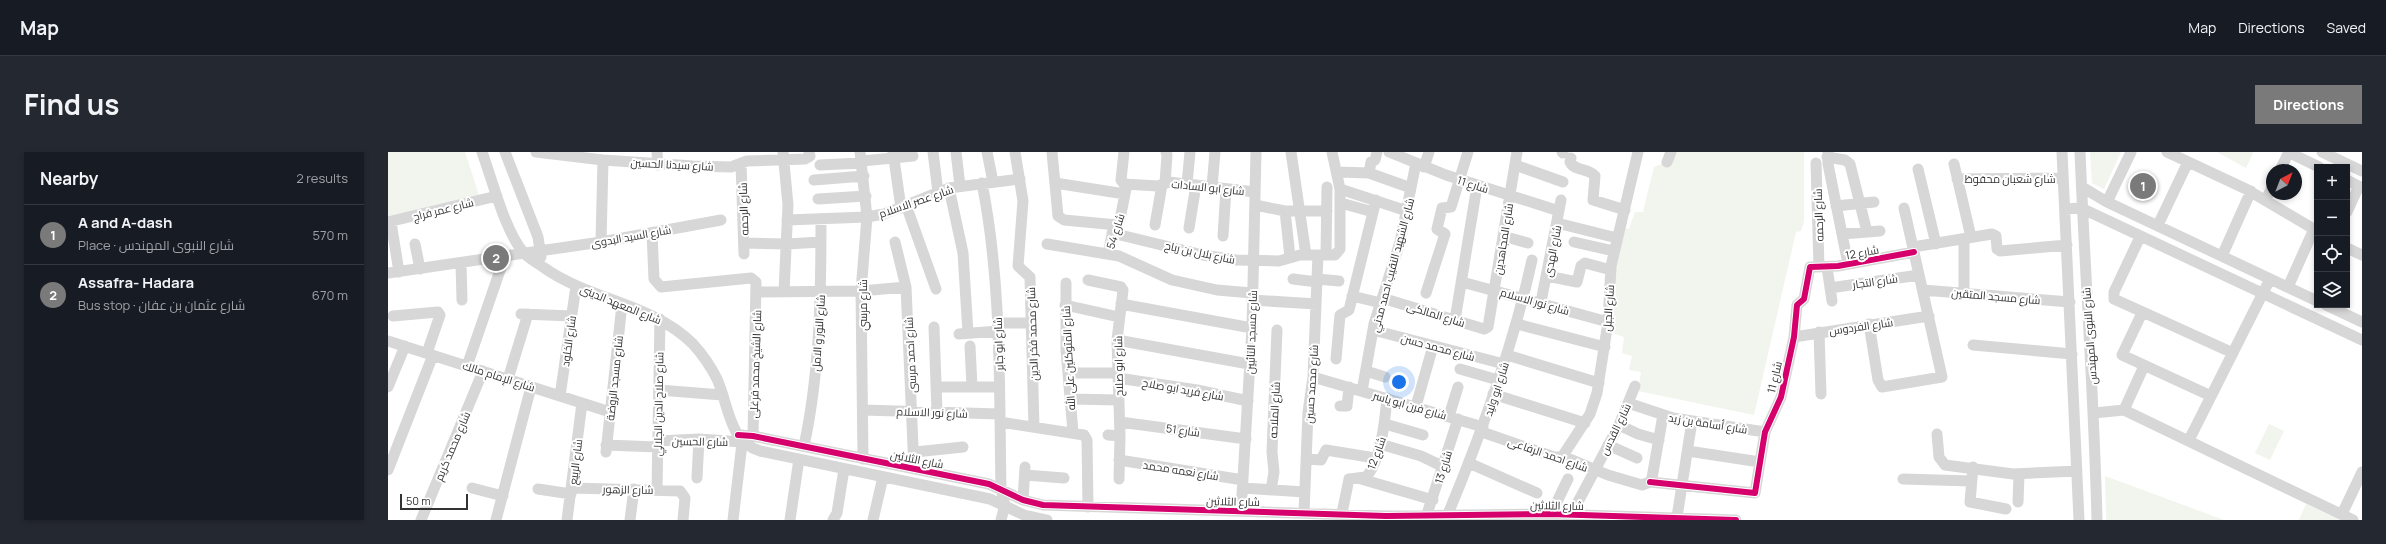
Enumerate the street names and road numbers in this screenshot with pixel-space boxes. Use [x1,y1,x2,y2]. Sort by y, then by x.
street label: شارع سيدنا الحسين [630,154,714,175]
street label: شارع شعبان محفوظ [1964,171,2056,187]
street label: شارع 11 [1455,172,1491,197]
street label: شارع ابو السادات [1171,176,1245,199]
street label: شارع عصر الاسلام [877,181,956,222]
street label: شارع الرحمه [735,182,752,236]
street label: شارع الرحمه [1810,188,1827,242]
street label: شارع عمر فراج [411,194,475,225]
street label: شارع الشهيد النقيب احمد مدني [1367,196,1419,334]
street label: شارع المجاهدين [1490,202,1517,276]
street label: شارع 54 [1102,211,1129,251]
street label: شارع السيد البدوى [590,222,672,251]
street label: شارع الهدى [1540,224,1565,278]
street label: شارع بلال بن رباح [1163,237,1237,268]
street label: شارع 12 [1844,242,1880,263]
street label: شارع التجار [1850,270,1899,293]
street label: شارع مرسي [855,279,871,331]
street label: شارع المعهد الدينى [578,281,664,328]
street label: شارع نور الاسلام [1498,284,1571,319]
street label: شارع الجبل [1599,284,1618,332]
street label: شارع مسجد المتقين [1951,285,2041,308]
street label: شارع محمد فخر الدين [1023,287,1042,381]
street label: شارع النبوى المهندس [2078,287,2101,385]
street label: شارع مسجد التائبين [1242,290,1261,374]
street label: شارع النور و الامل [808,294,829,372]
street label: شارع المالكى [1405,298,1467,331]
street label: شارع المتوكلين على الله [1058,305,1079,411]
street label: شارع الشيخ محمد فرغلى [746,309,765,419]
street label: شارع الفردوس [1828,314,1894,339]
street label: شارع الخلود [557,315,580,368]
street label: شارع احمد مرسى [901,317,920,393]
street label: شارع ابو جابر [990,317,1007,372]
street label: شارع محمد حسن [1399,330,1477,365]
street label: شارع مسجد الروضة [602,335,627,421]
street label: شارع ابو صلاح [1110,335,1127,397]
street label: شارع محمد حسين [1301,344,1322,424]
street label: شارع صلاح الدين الجلالي [650,352,668,456]
street label: شارع الإمام مالك [461,357,537,396]
street label: شارع ابو وليد [1480,360,1513,418]
street label: شارع 11 [1763,360,1786,395]
street label: شارع فريد ابو صلاح [1141,374,1225,405]
street label: شارع الملاحه [1265,381,1284,439]
street label: شارع فرن ابو ياسر [1370,387,1449,424]
street label: شارع القدس [1596,401,1635,458]
street label: شارع نور الاسلام [896,403,968,422]
street label: شارع محمد كريم [431,409,474,483]
street label: شارع أسامة بن زيد [1667,409,1749,438]
street label: شارع 51 [1165,420,1201,441]
street label: شارع الحسين [672,433,728,450]
street label: شارع احمد الرفاعى [1506,433,1590,476]
street label: شارع 12 [1363,434,1390,472]
street label: شارع الربيع [565,438,586,486]
street label: شارع الثلاثين [889,446,945,472]
street label: شارع 13 [1431,449,1456,486]
street label: شارع نعمه محمد [1142,457,1220,484]
street label: شارع الزهور [601,481,654,498]
street label: شارع الثلاثين [1206,493,1260,510]
street label: شارع الثلاثين [1530,497,1584,514]

